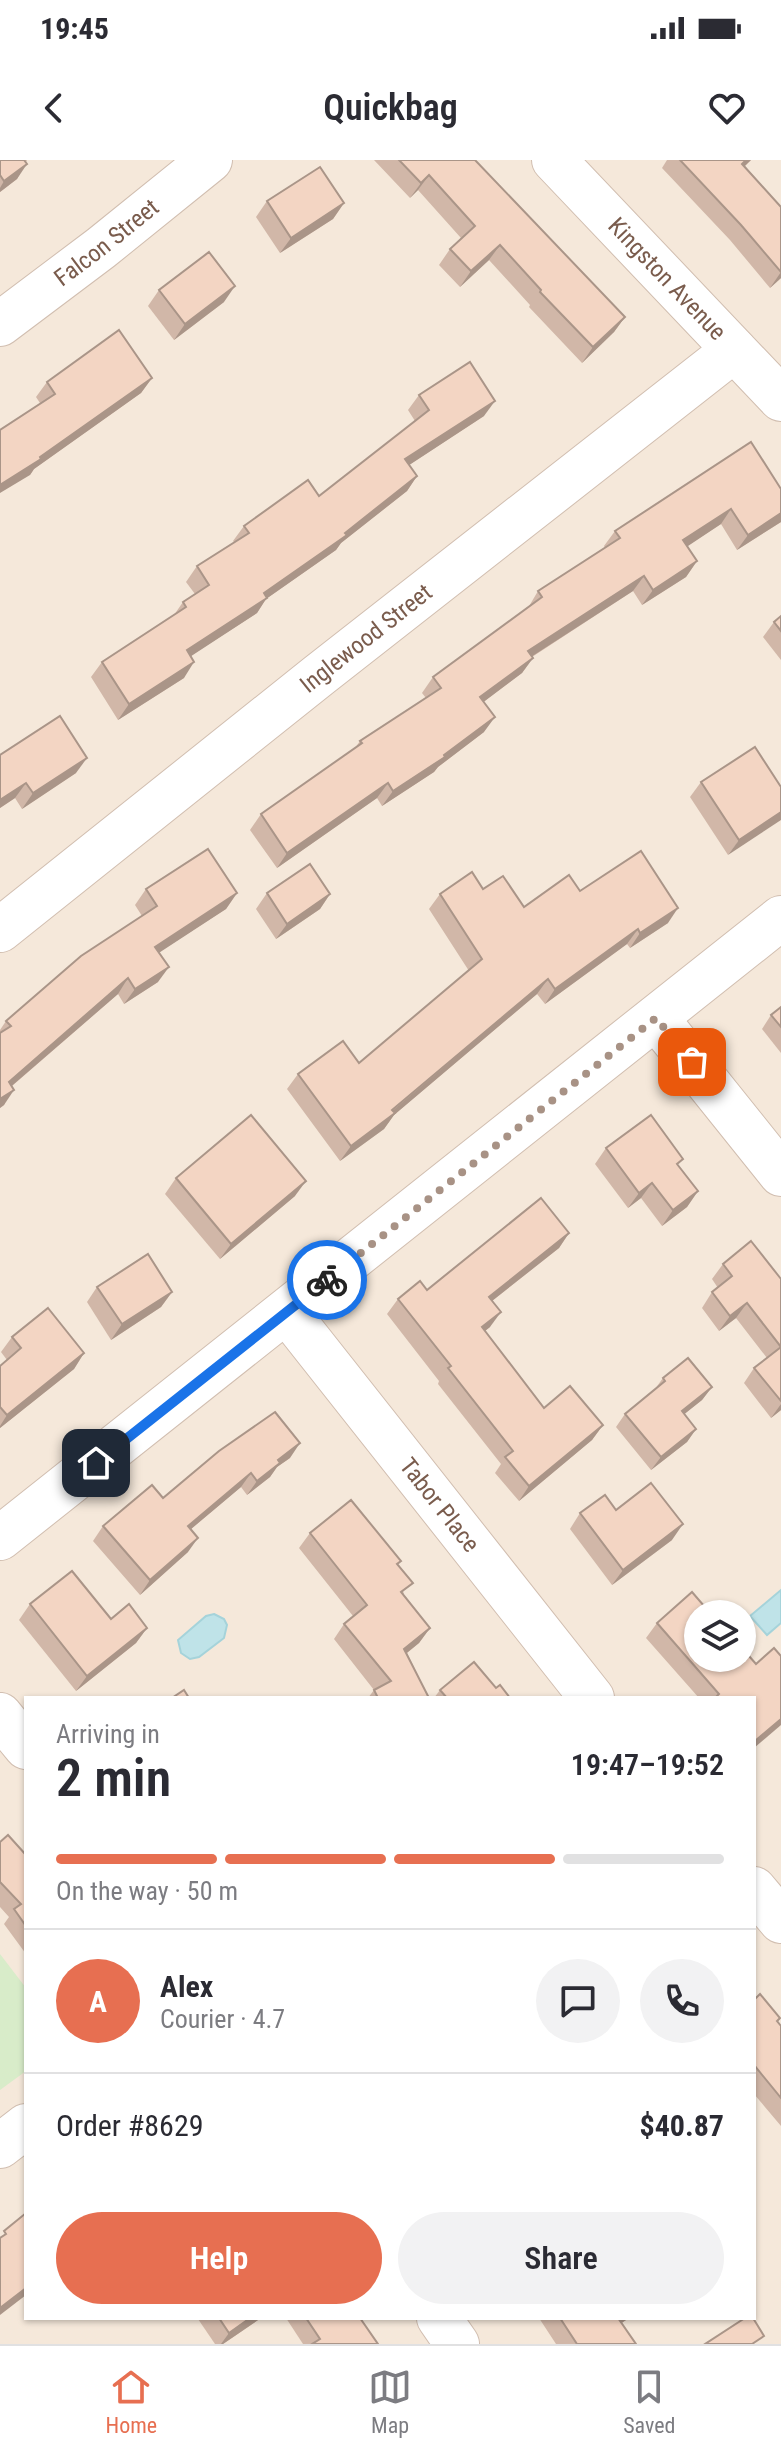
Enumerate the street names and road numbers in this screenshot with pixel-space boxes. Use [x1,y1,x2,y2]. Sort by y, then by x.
street label: Falcon Street [49,193,164,292]
street label: Kingston Avenue [602,212,732,346]
street label: Inglewood Street [295,578,437,699]
street label: Tabor Place [394,1452,485,1558]

